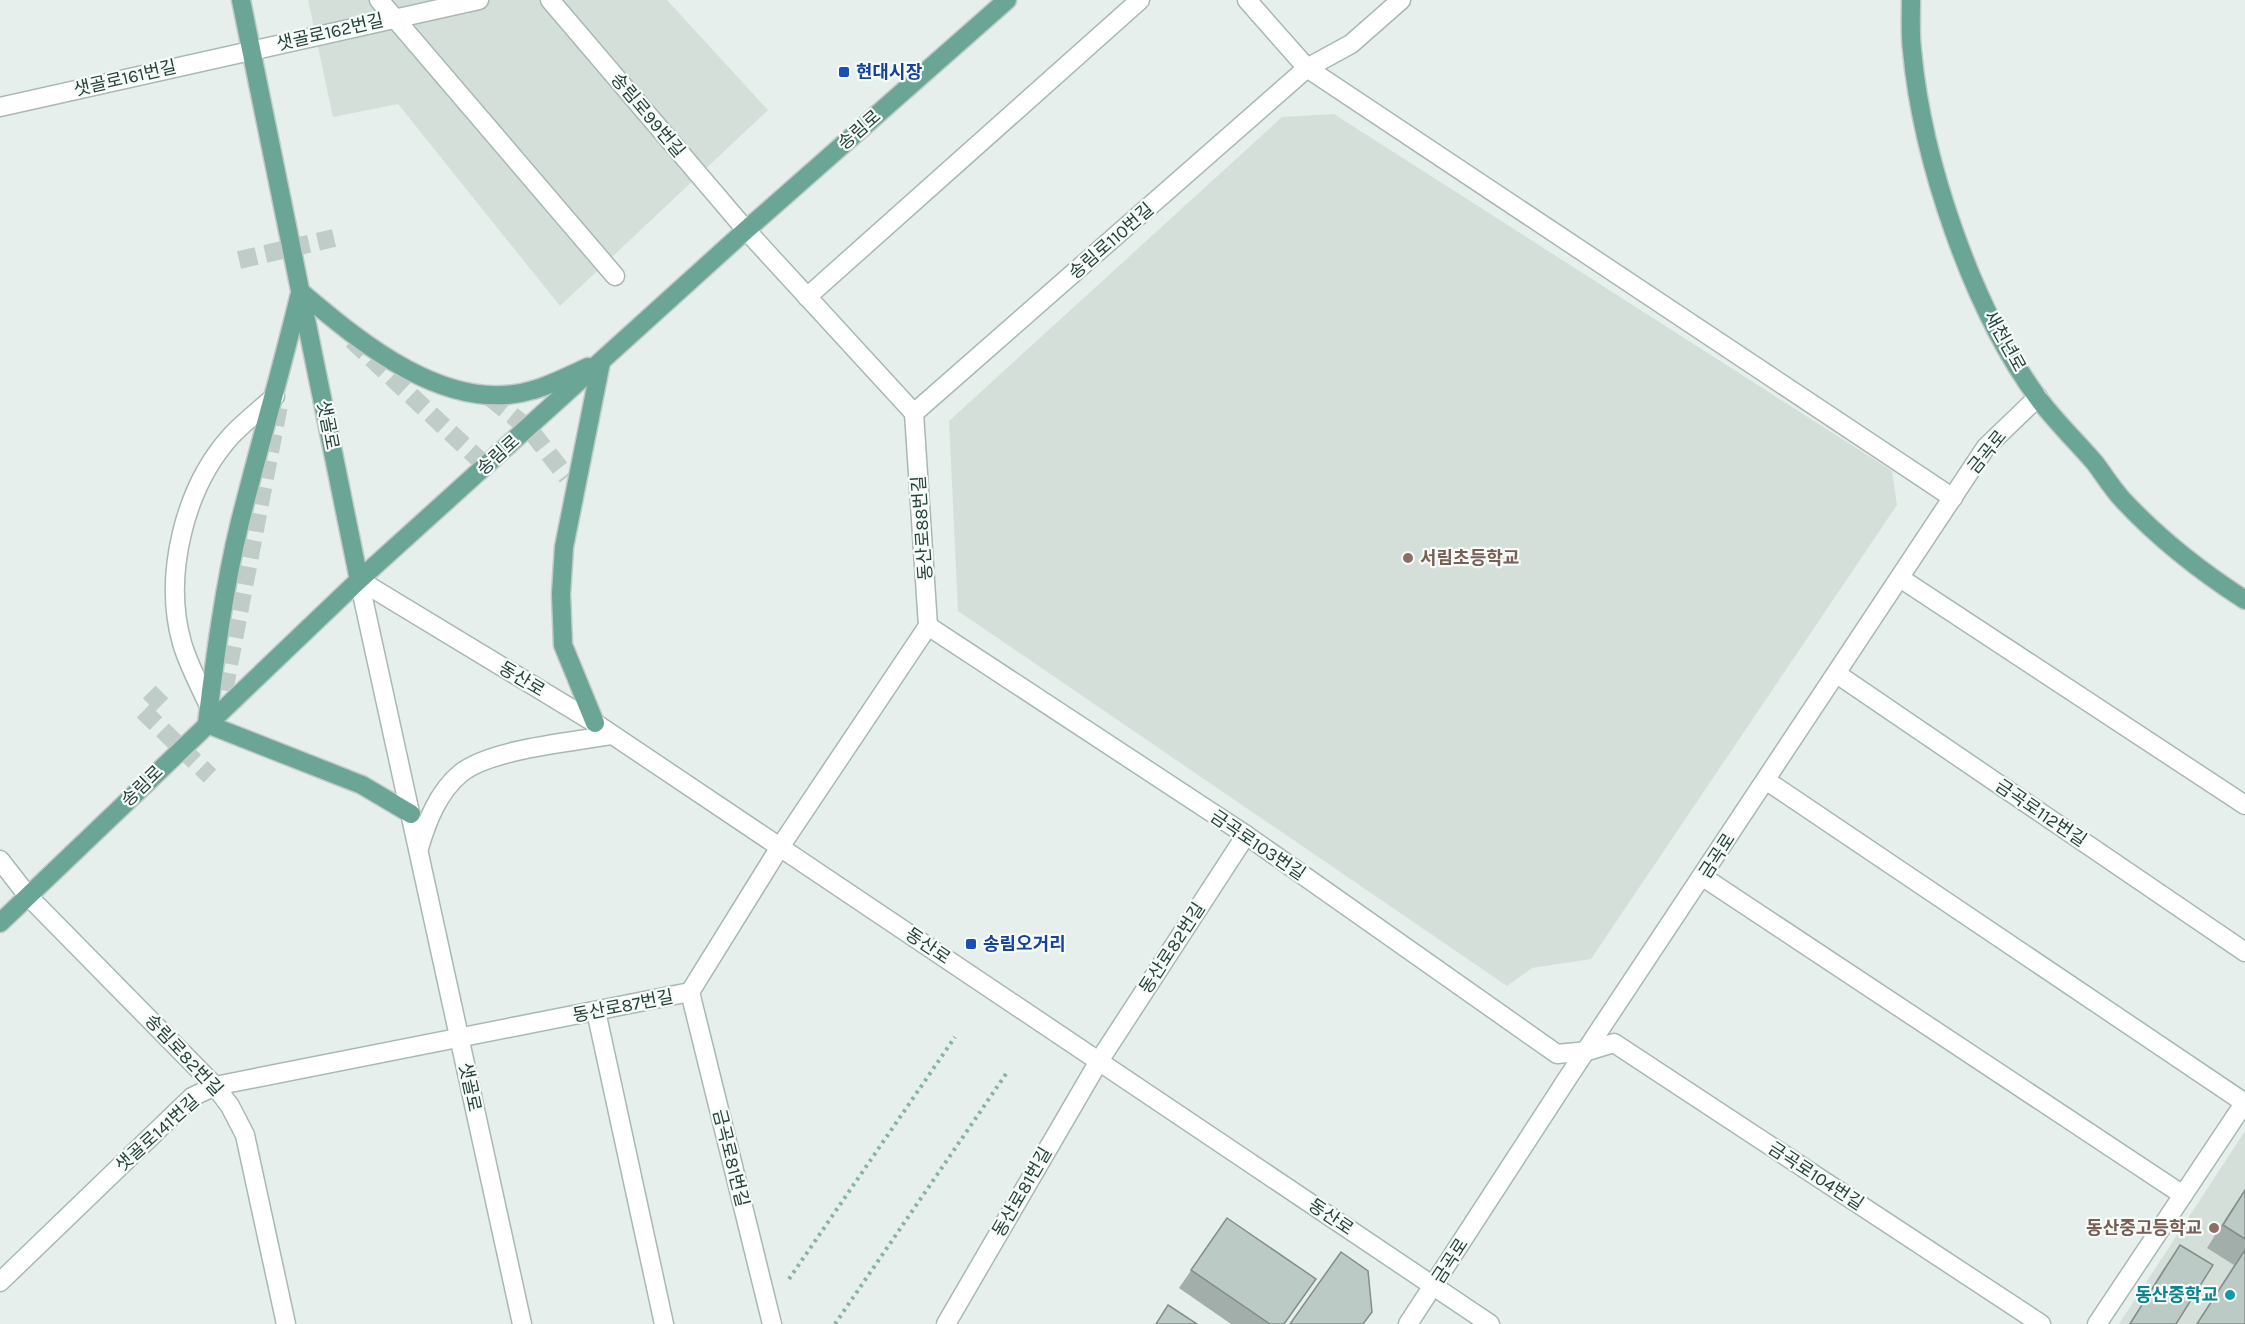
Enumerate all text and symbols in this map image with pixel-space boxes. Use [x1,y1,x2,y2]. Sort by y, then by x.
street label: 샛골로162번길 [274,9,386,55]
street label: 샛골로161번길 [71,55,179,101]
place label: 현대시장 [856,61,923,83]
marker: 현대시장 [837,65,851,79]
street label: 송림로99번길 [606,68,690,162]
street label: 송림로 [833,105,885,155]
street label: 송림로110번길 [1064,198,1158,284]
street label: 새천년로 [1979,307,2031,375]
street label: 샛골로 [312,399,344,451]
street label: 금곡로 [1963,426,2011,478]
street label: 송림로 [472,430,524,480]
street label: 동산로88번길 [907,475,937,581]
place label: 서림초등학교 [1420,547,1519,569]
marker: 서림초등학교 [1401,551,1415,565]
street label: 동산로 [495,657,549,701]
street label: 송림로 [116,761,168,811]
street label: 금곡로112번길 [1991,774,2091,852]
street label: 금곡로103번길 [1206,805,1310,885]
street label: 금곡로 [1694,829,1740,883]
street label: 동산로82번길 [1134,898,1210,998]
street label: 동산로 [901,923,955,969]
place label: 송림오거리 [983,933,1066,955]
marker: 송림오거리 [964,937,978,951]
street label: 동산로87번길 [571,985,675,1027]
street label: 송림로82번길 [140,1009,228,1101]
street label: 샛골로 [454,1060,486,1114]
street label: 샛골로141번길 [111,1090,203,1176]
street label: 금곡로81번길 [708,1107,754,1209]
street label: 금곡로104번길 [1764,1137,1868,1215]
street label: 동산로81번길 [988,1143,1056,1241]
street label: 동산로 [1304,1194,1358,1240]
place label: 동산중고등학교 [2086,1217,2202,1239]
marker: 동산중고등학교 [2207,1221,2221,1235]
street label: 금곡로 [1427,1234,1473,1288]
place label: 동산중학교 [2135,1284,2218,1306]
marker: 동산중학교 [2223,1288,2237,1302]

